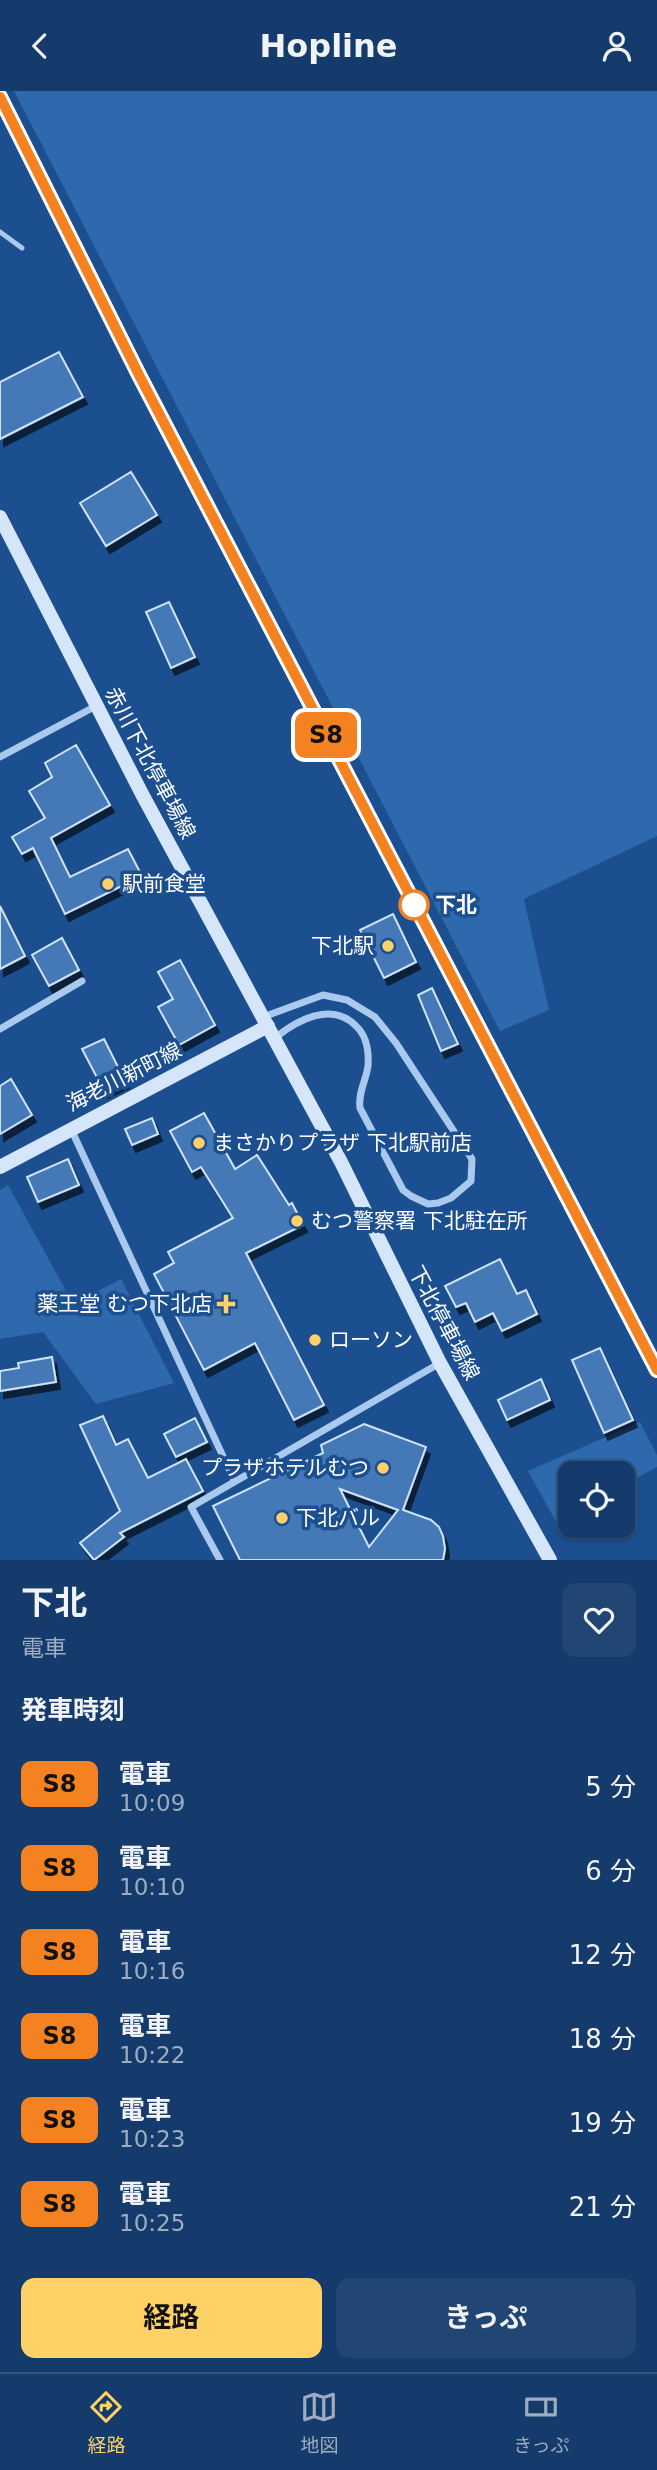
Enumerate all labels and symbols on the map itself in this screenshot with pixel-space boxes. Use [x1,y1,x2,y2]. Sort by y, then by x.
street label: 赤川下北停車場線 [100,683,200,843]
line badge: S8 [294,712,358,758]
place label: 駅前食堂 [122,872,206,896]
marker: 駅前食堂 [100,876,116,892]
marker: 下北 [399,890,429,920]
place label: 下北 [435,893,477,917]
place label: 下北駅 [311,934,374,958]
marker: 下北駅 [380,938,396,954]
street label: 海老川新町線 [62,1038,186,1116]
place label: まさかりプラザ 下北駅前店 [213,1131,472,1155]
marker: まさかりプラザ 下北駅前店 [191,1135,207,1151]
place label: むつ警察署 下北駐在所 [311,1209,528,1233]
marker: むつ警察署 下北駐在所 [289,1213,305,1229]
street label: 下北停車場線 [404,1262,484,1384]
place label: 薬王堂 むつ下北店 [37,1292,212,1316]
marker: 薬王堂 むつ下北店 [218,1296,234,1312]
place label: ローソン [329,1328,413,1352]
marker: ローソン [307,1332,323,1348]
place label: プラザホテルむつ [201,1456,369,1480]
marker: プラザホテルむつ [375,1460,391,1476]
place label: 下北バル [296,1506,380,1530]
marker: 下北バル [274,1510,290,1526]

